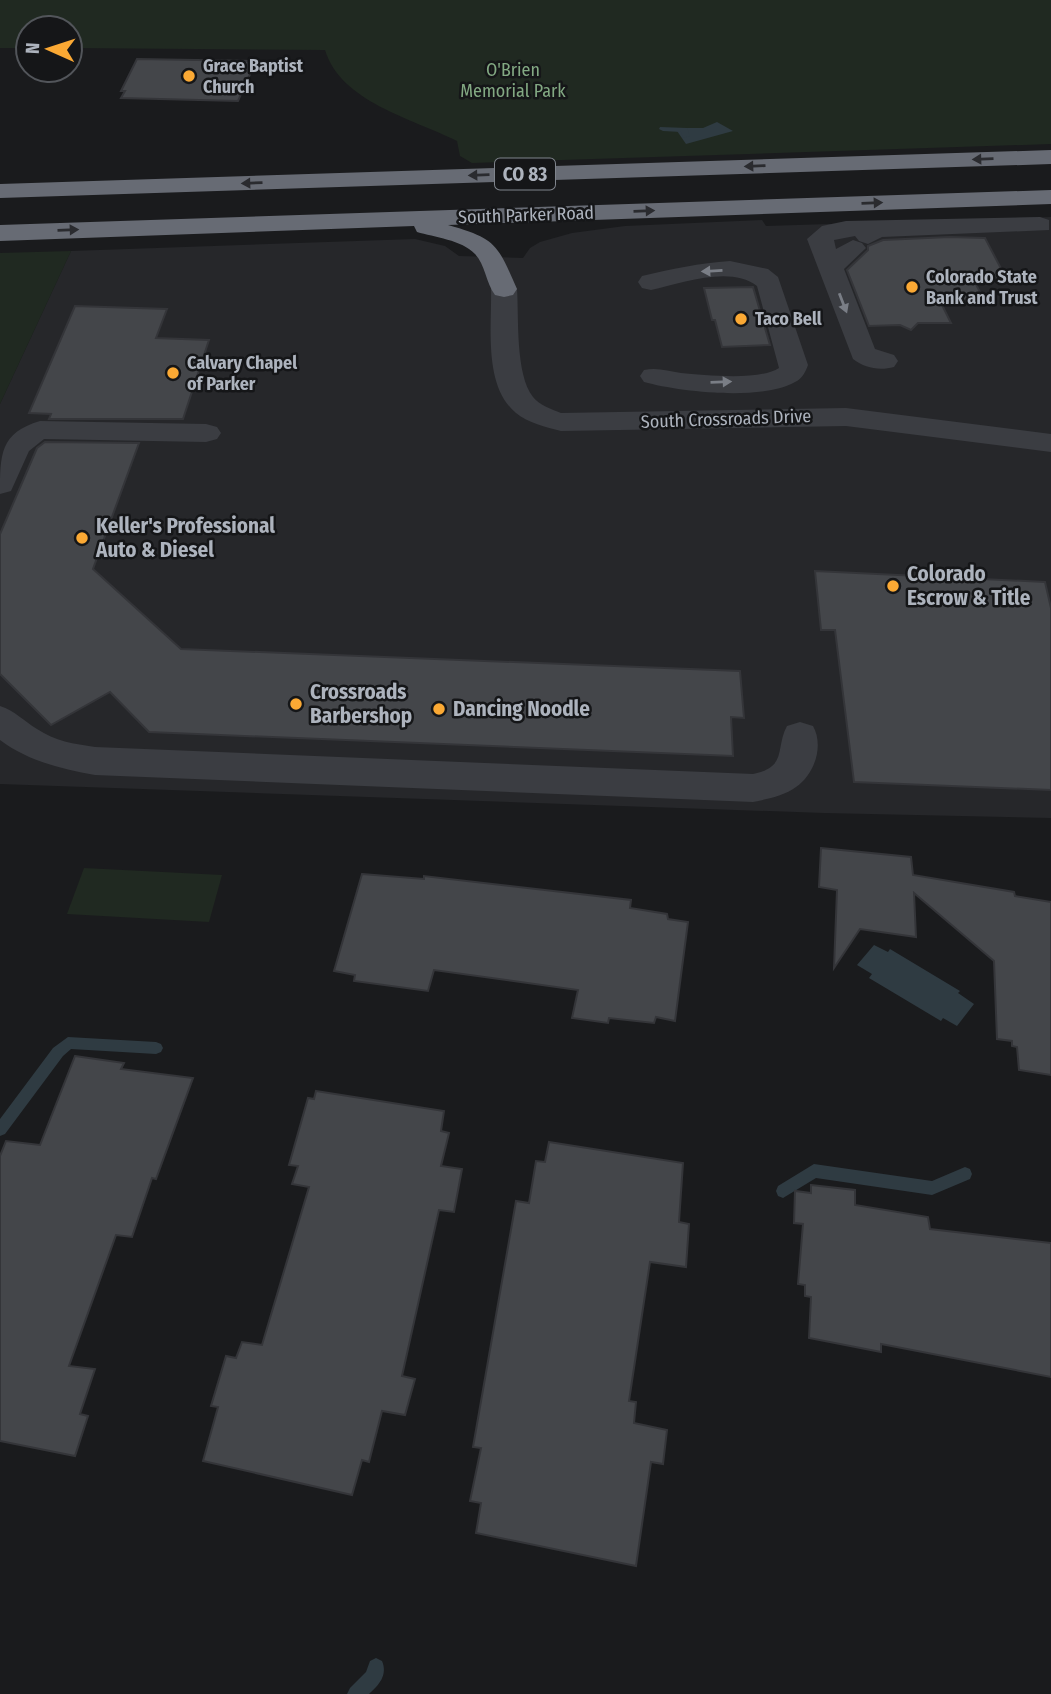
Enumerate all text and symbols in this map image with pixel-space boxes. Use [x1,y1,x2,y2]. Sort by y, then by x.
north arrow [14,14,84,84]
text: N [21,42,44,54]
place label: Grace Baptist Church [203,55,304,98]
park label: O'Brien Memorial Park [460,59,566,102]
marker: Grace Baptist Church [181,68,197,84]
one-way arrow [972,154,994,165]
road number: CO 83 [495,158,555,190]
one-way arrow [744,161,766,172]
one-way arrow [468,170,490,181]
one-way arrow [240,177,262,188]
one-way arrow [861,197,883,208]
street label: South Parker Road [458,202,594,228]
one-way arrow [634,205,656,216]
one-way arrow [57,225,79,236]
one-way arrow [700,266,722,277]
place label: Colorado State Bank and Trust [926,266,1038,309]
marker: Colorado State Bank and Trust [904,279,920,295]
one-way arrow [838,292,849,313]
place label: Taco Bell [755,308,822,330]
marker: Taco Bell [733,311,749,327]
place label: Calvary Chapel of Parker [187,352,297,395]
marker: Calvary Chapel of Parker [165,365,181,381]
one-way arrow [710,377,732,388]
street label: South Crossroads Drive [641,405,812,433]
place label: Keller's Professional Auto & Diesel [95,513,275,563]
marker: Keller's Professional Auto & Diesel [74,530,90,546]
place label: Colorado Escrow & Title [907,561,1031,611]
marker: Colorado Escrow & Title [885,578,901,594]
place label: Crossroads Barbershop [310,679,412,729]
marker: Crossroads Barbershop [288,696,304,712]
place label: Dancing Noodle [453,696,590,722]
marker: Dancing Noodle [431,701,447,717]

